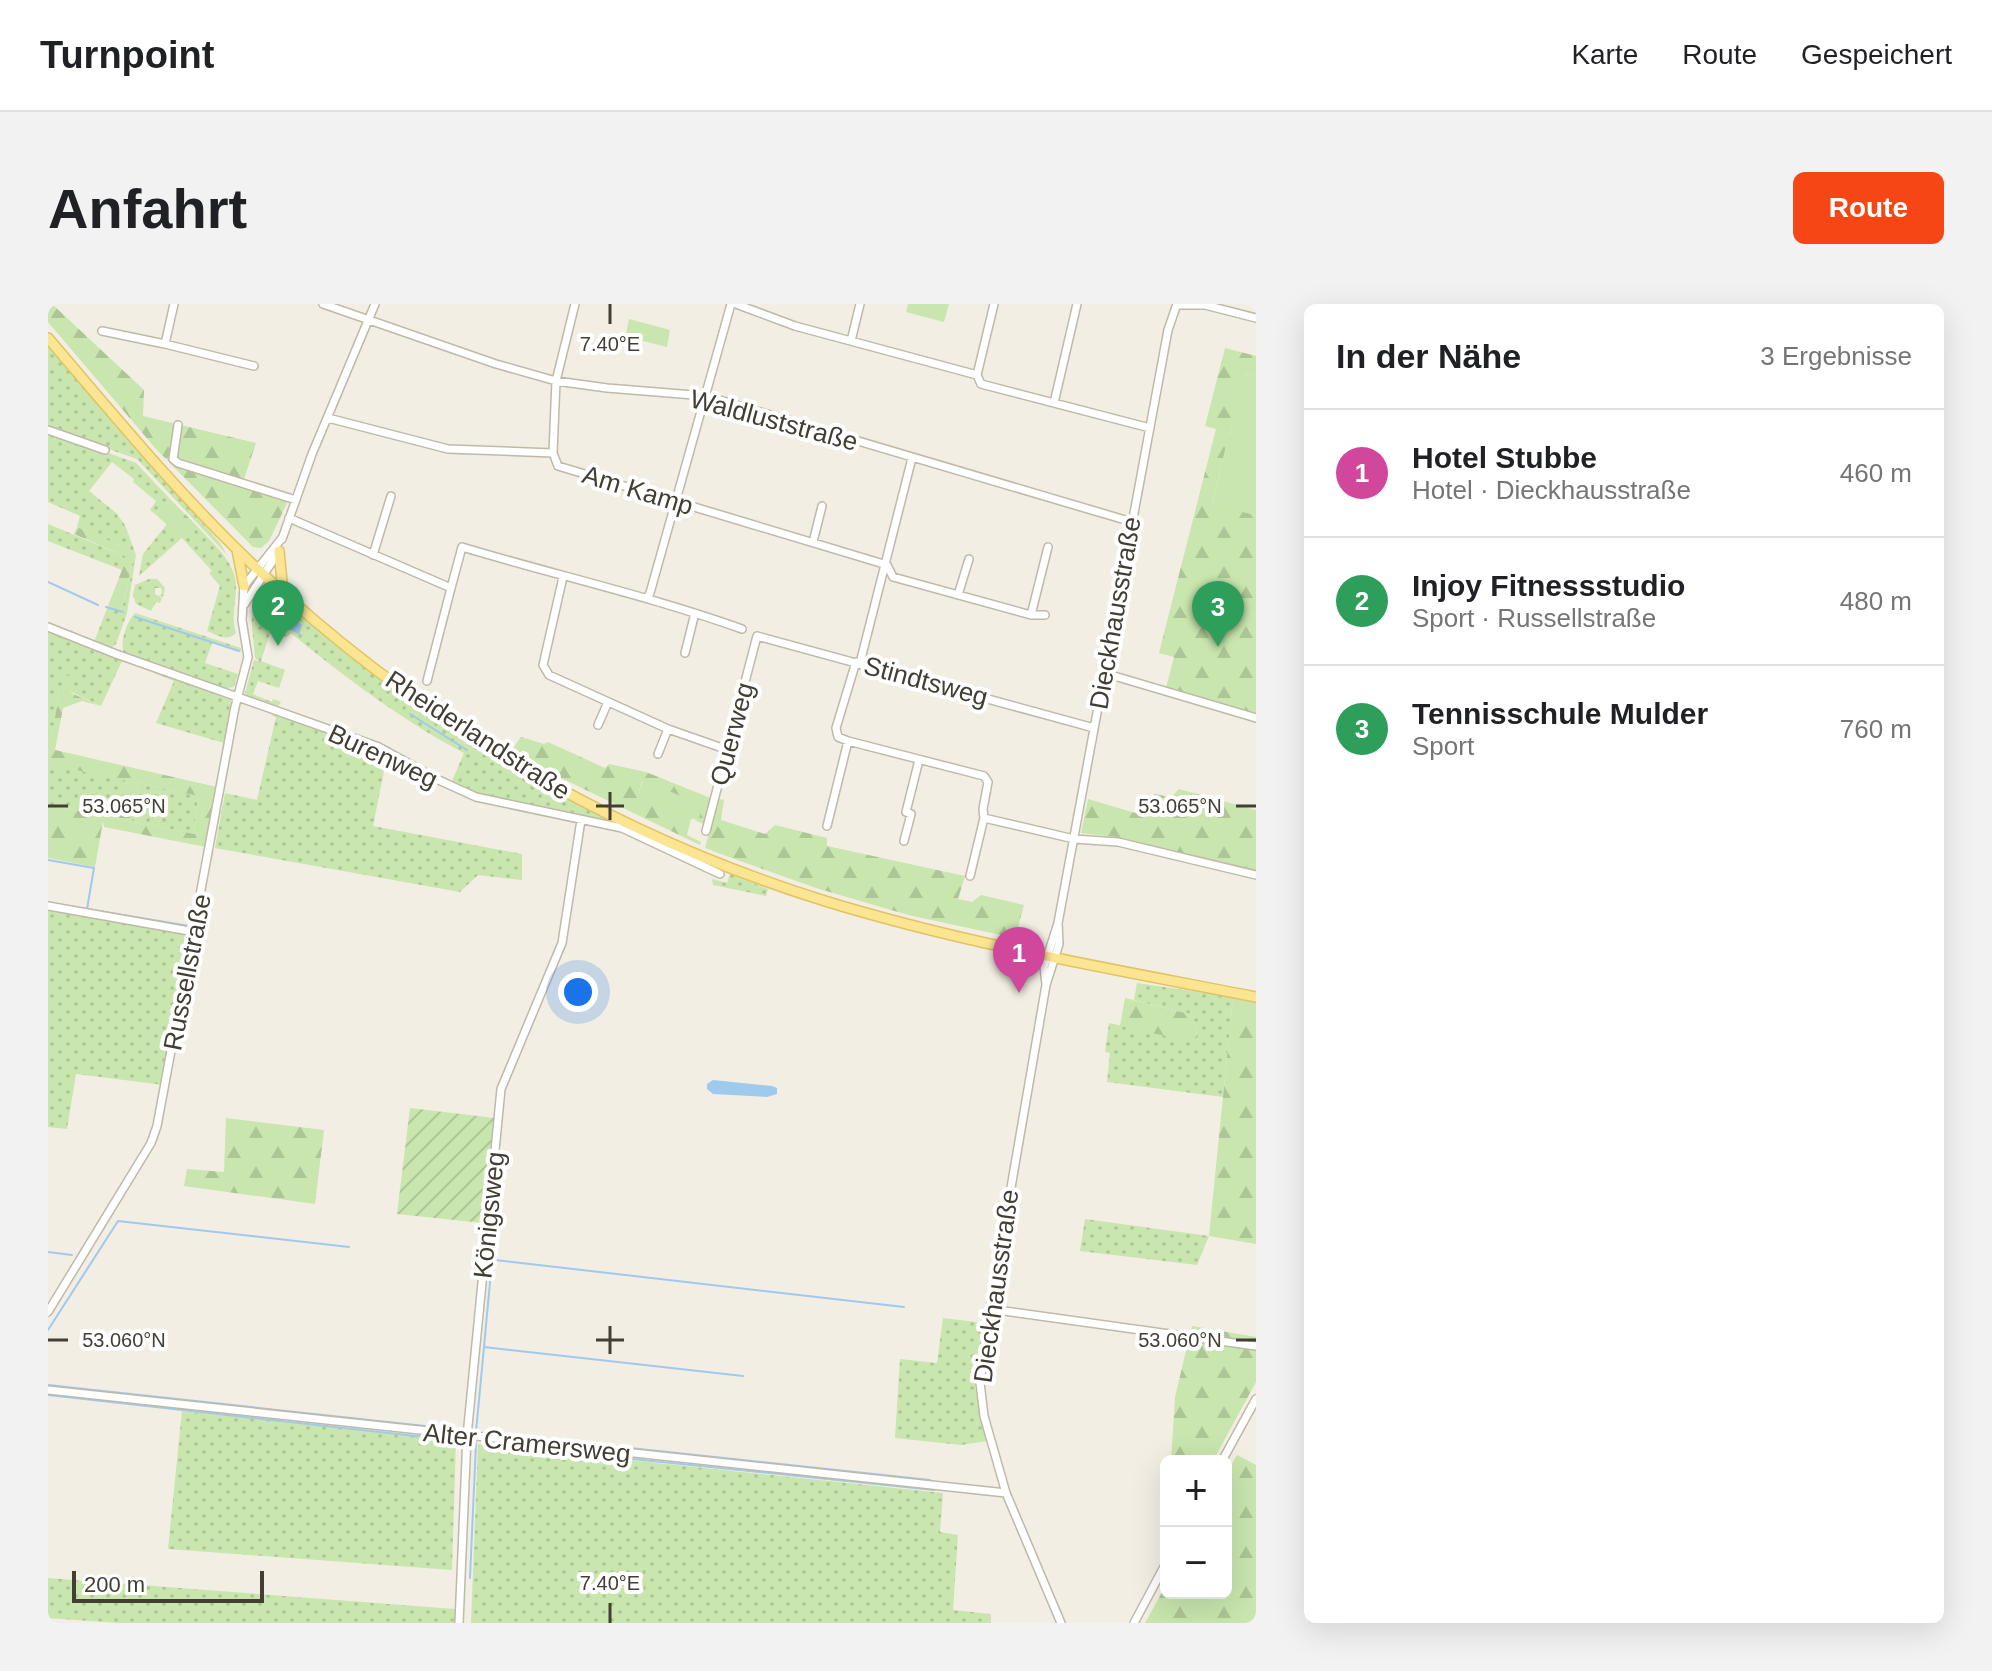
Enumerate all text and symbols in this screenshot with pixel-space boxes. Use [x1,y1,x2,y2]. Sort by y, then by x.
text: Turnpoint [40,34,214,76]
text: Karte [1571,39,1638,70]
text: Route [1682,39,1757,70]
text: Gespeichert [1801,39,1952,70]
button: Route [1793,172,1944,244]
text: Anfahrt [48,177,247,240]
text: 7.40°E [580,333,640,355]
text: In der Nähe [1336,337,1521,375]
text: 3 Ergebnisse [1760,341,1912,371]
street label: Waldluststraße [687,383,861,457]
text: Hotel Stubbe [1412,441,1597,474]
text: 1 [1355,458,1369,488]
text: 460 m [1840,458,1912,488]
street label: Am Kamp [579,459,697,521]
text: Hotel · Dieckhausstraße [1412,475,1691,505]
street label: Dieckhausstraße [1083,514,1147,712]
text: Injoy Fitnessstudio [1412,569,1685,602]
pin: 2 [252,580,304,646]
pin: 3 [1192,581,1244,647]
text: 2 [1355,586,1369,616]
text: 480 m [1840,586,1912,616]
text: Sport · Russellstraße [1412,603,1656,633]
street label: Stindtsweg [861,650,991,712]
street label: Rheiderlandstraße [380,664,576,806]
street label: Querweg [704,679,760,789]
text: Tennisschule Mulder [1412,697,1708,730]
text: 3 [1355,714,1369,744]
text: 760 m [1840,714,1912,744]
street label: Burenweg [324,718,442,794]
text: Sport [1412,731,1474,761]
text: 53.065°N [82,795,166,817]
text: 53.065°N [1138,795,1222,817]
street label: Russellstraße [157,891,217,1053]
pin: 1 [993,927,1045,993]
your location [558,972,598,1012]
street label: Königsweg [467,1150,511,1280]
street label: Dieckhausstraße [968,1187,1024,1385]
text: 53.060°N [82,1329,166,1351]
text: 53.060°N [1138,1329,1222,1351]
street label: Alter Cramersweg [422,1417,632,1469]
map controls [1160,1455,1232,1599]
button: + [1160,1455,1232,1527]
button: − [1160,1527,1232,1599]
scale bar [72,1567,264,1603]
text: 200 m [84,1572,145,1597]
text: 7.40°E [580,1572,640,1594]

